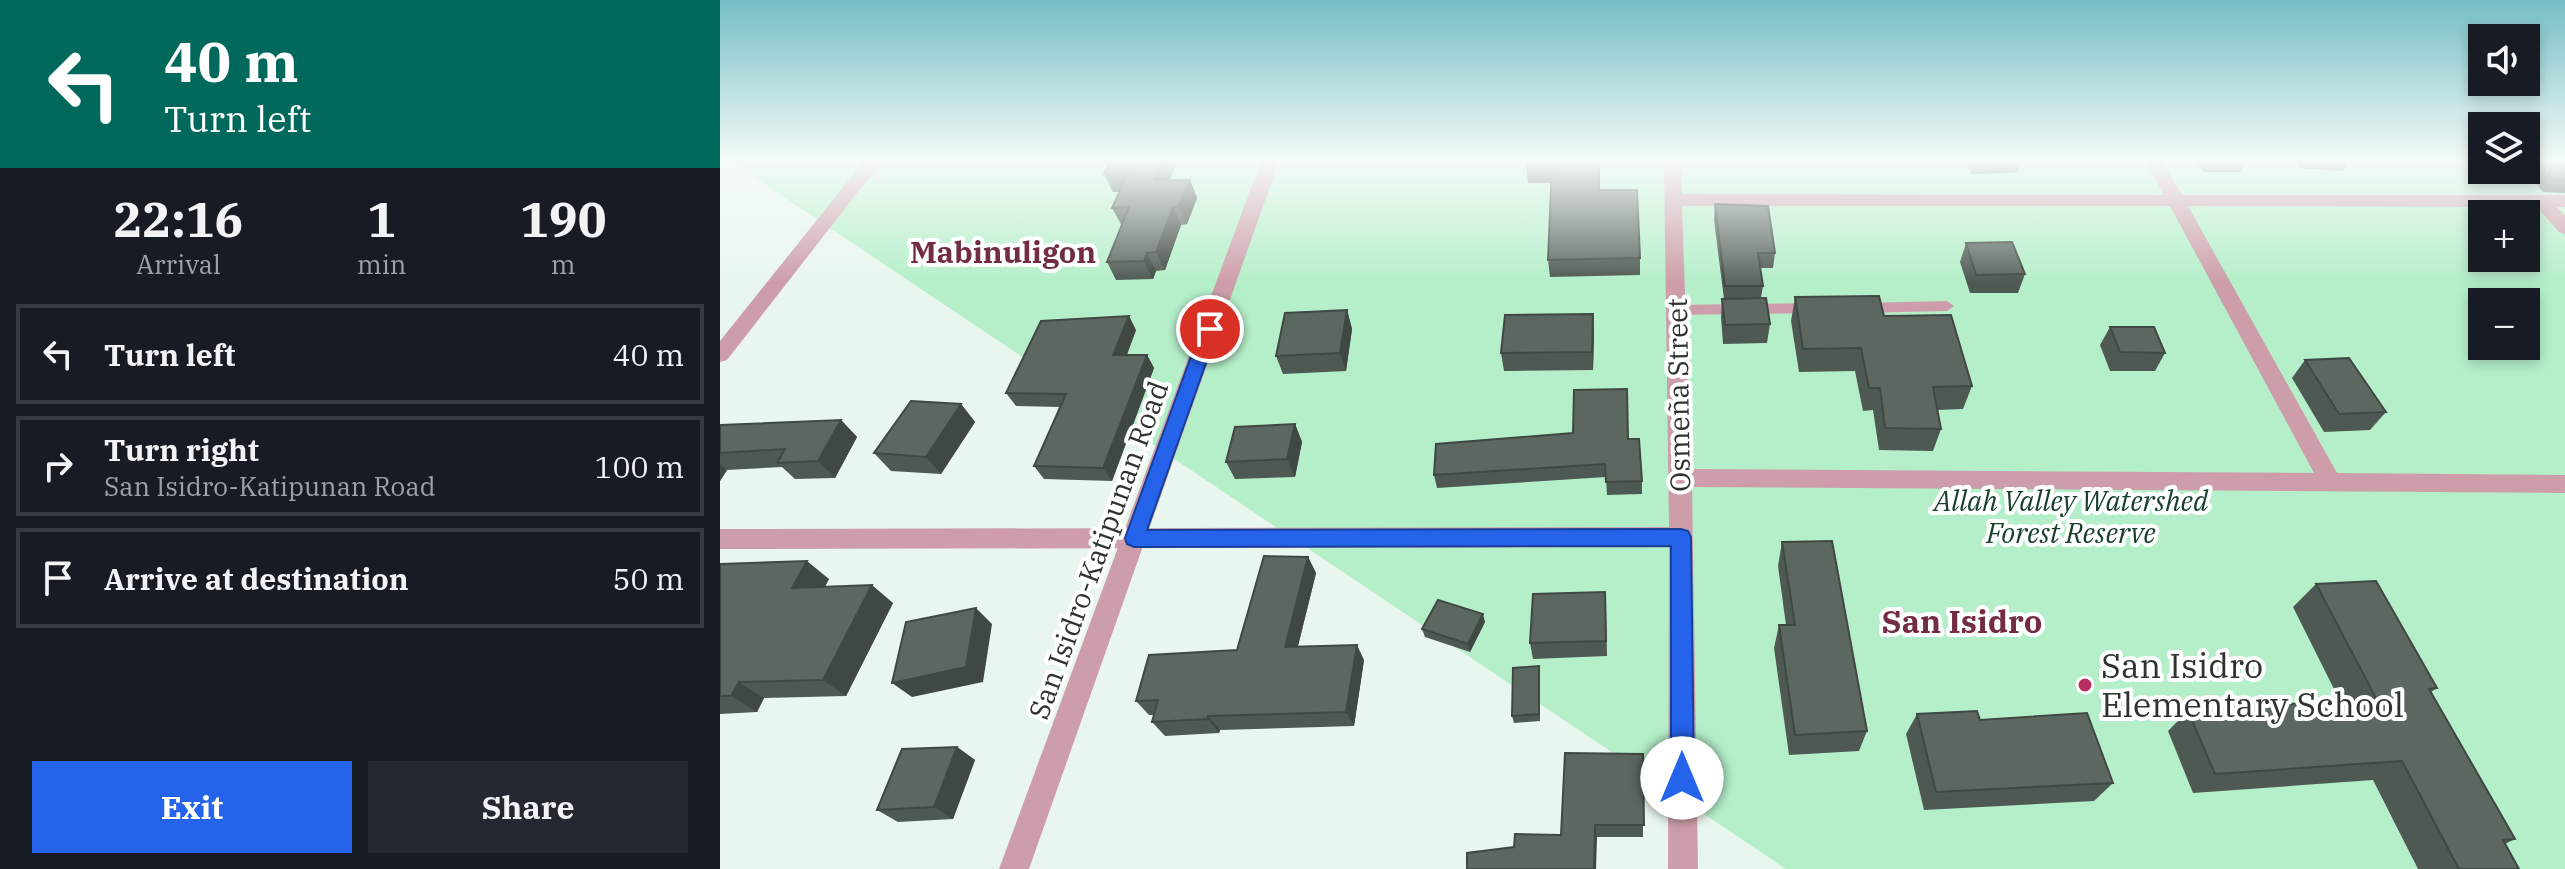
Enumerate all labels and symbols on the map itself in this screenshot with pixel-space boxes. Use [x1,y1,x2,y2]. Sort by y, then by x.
district label: Mabinuligon [910,232,1096,271]
pin [1176,295,1244,363]
street label: Osmeña Street [1658,298,1698,492]
street label: San Isidro-Katipunan Road [1020,376,1176,724]
park label: Allah Valley Watershed Forest Reserve [1932,482,2209,551]
district label: San Isidro [1882,600,2042,642]
place label: San Isidro Elementary School [2101,643,2404,726]
marker: San Isidro Elementary School [2076,676,2094,694]
position arrow [1640,736,1724,820]

